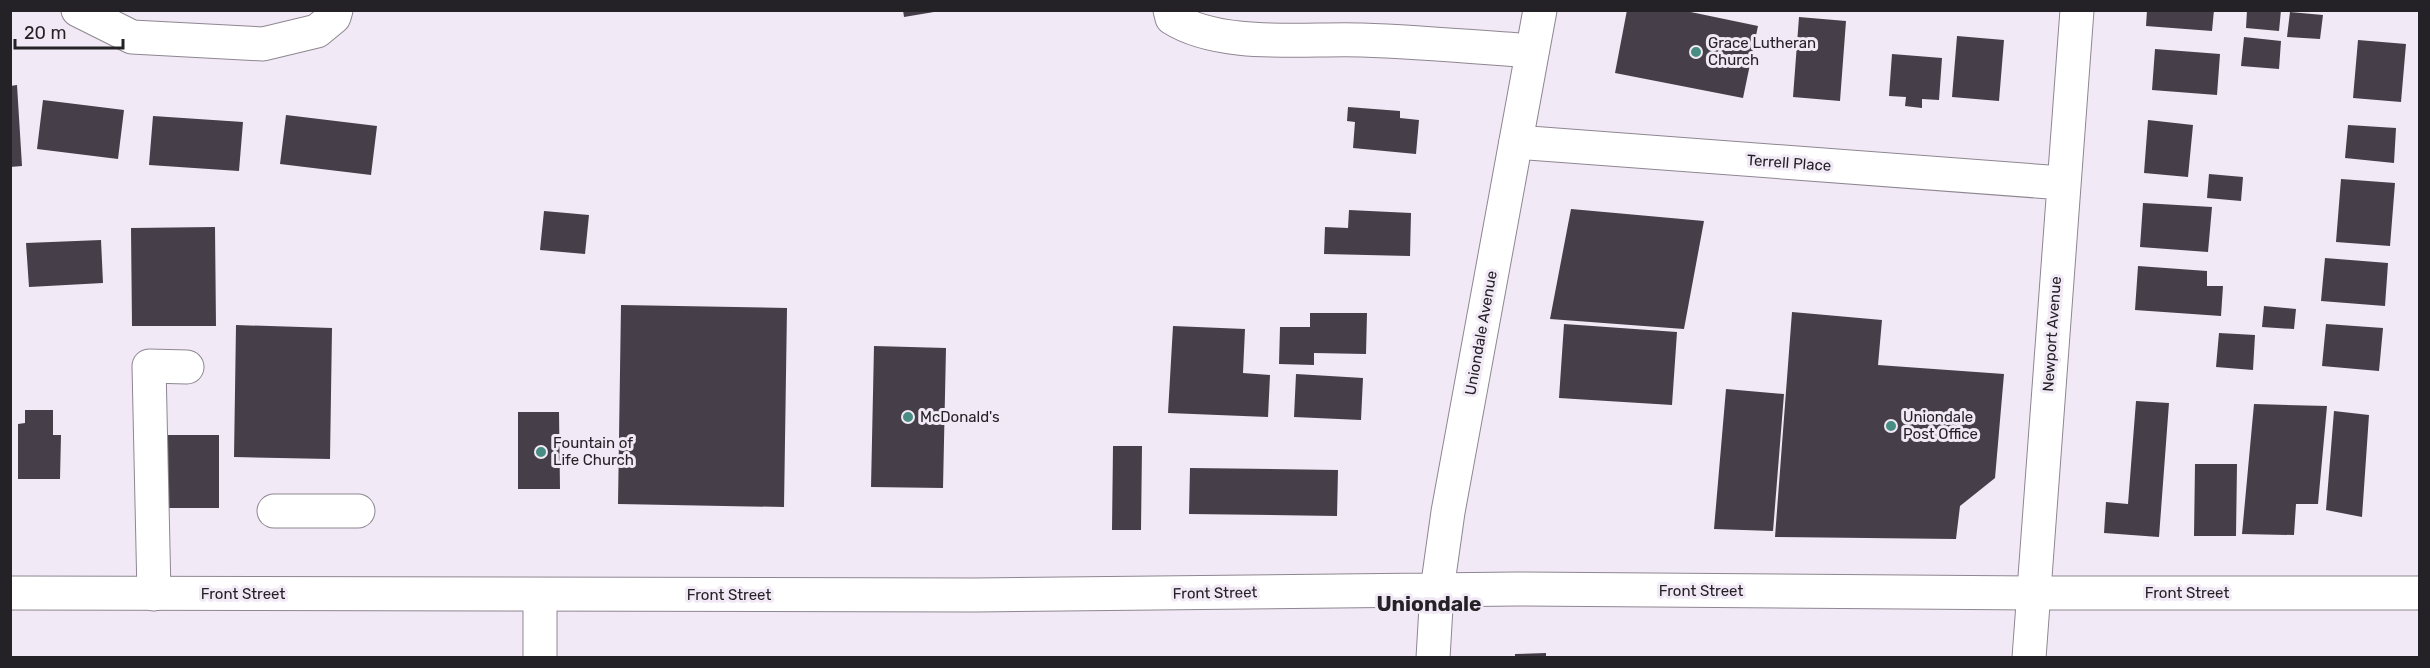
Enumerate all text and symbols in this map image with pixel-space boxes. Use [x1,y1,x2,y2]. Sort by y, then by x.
scale bar [15,12,123,50]
text: 20 m [24,22,66,44]
place label: Grace Lutheran Church [1708,34,1816,69]
marker: Grace Lutheran Church [1689,45,1703,59]
street label: Terrell Place [1746,151,1832,175]
street label: Uniondale Avenue [1461,269,1501,397]
street label: Newport Avenue [2039,276,2065,392]
place label: McDonald's [920,408,1000,426]
place label: Uniondale Post Office [1903,408,1978,443]
marker: McDonald's [901,410,915,424]
marker: Uniondale Post Office [1884,419,1898,433]
place label: Fountain of Life Church [553,434,634,469]
marker: Fountain of Life Church [534,445,548,459]
street label: Front Street [1659,582,1743,600]
street label: Front Street [1173,583,1258,603]
street label: Front Street [2145,584,2229,602]
street label: Front Street [201,585,285,603]
street label: Front Street [687,586,771,604]
district label: Uniondale [1376,591,1482,616]

